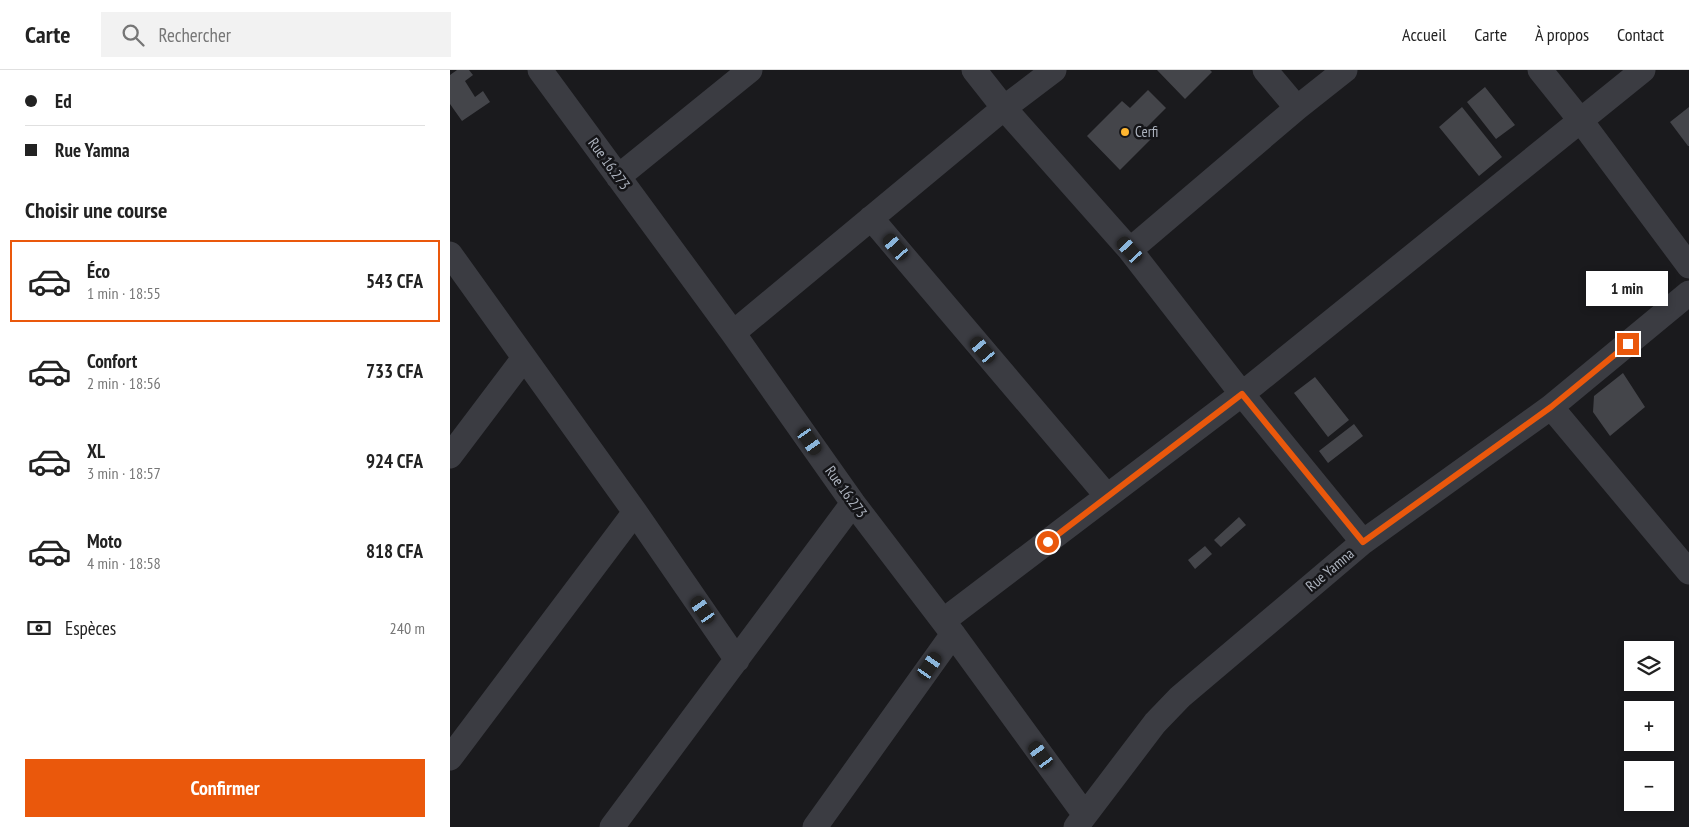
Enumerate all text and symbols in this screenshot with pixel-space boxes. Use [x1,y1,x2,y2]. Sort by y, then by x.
search box [101,12,451,57]
text: Carte [25,19,71,50]
icon: search [119,21,147,49]
text: Rechercher [159,23,231,47]
text: Accueil [1402,23,1446,46]
text: Carte [1474,23,1507,46]
text: À propos [1535,23,1589,46]
text: Contact [1617,23,1664,46]
text: Ed [55,89,72,113]
place label: Cerfi [1135,122,1158,141]
marker: Cerfi [1119,126,1131,138]
street label: Rue 16.273 [584,134,635,193]
text: Rue Yamna [55,138,130,162]
text: Choisir une course [25,196,167,224]
car [880,231,911,263]
car [1114,234,1145,266]
icon: car [27,259,72,304]
text: Éco [87,259,110,283]
text: 543 CFA [366,269,423,293]
callout: 1 min [1587,272,1669,306]
text: 1 min [1611,278,1643,298]
text: 1 min · 18:55 [87,283,161,303]
route end [1617,333,1639,355]
car [967,334,998,366]
icon: car [27,349,72,394]
text: Confort [87,349,137,373]
text: 733 CFA [366,359,423,383]
text: 2 min · 18:56 [87,373,161,393]
car [795,424,824,458]
icon: car [27,439,72,484]
text: XL [87,439,105,463]
text: 924 CFA [366,449,423,473]
street label: Rue 16.273 [821,462,872,521]
text: 3 min · 18:57 [87,463,161,483]
icon: car [27,529,72,574]
text: Moto [87,529,122,553]
route start [1037,531,1059,553]
text: 818 CFA [366,539,423,563]
street label: Rue Yamna [1302,544,1358,595]
text: 4 min · 18:58 [87,553,161,573]
car [688,593,717,627]
icon: cash [25,614,53,642]
text: Espèces [65,616,116,640]
text: 240 m [390,618,425,638]
map controls [1624,641,1674,811]
button: layers [1624,641,1674,691]
car [915,649,944,683]
button: + [1624,701,1674,751]
car [1026,738,1055,772]
button: Confirmer [25,759,425,817]
button: − [1624,761,1674,811]

